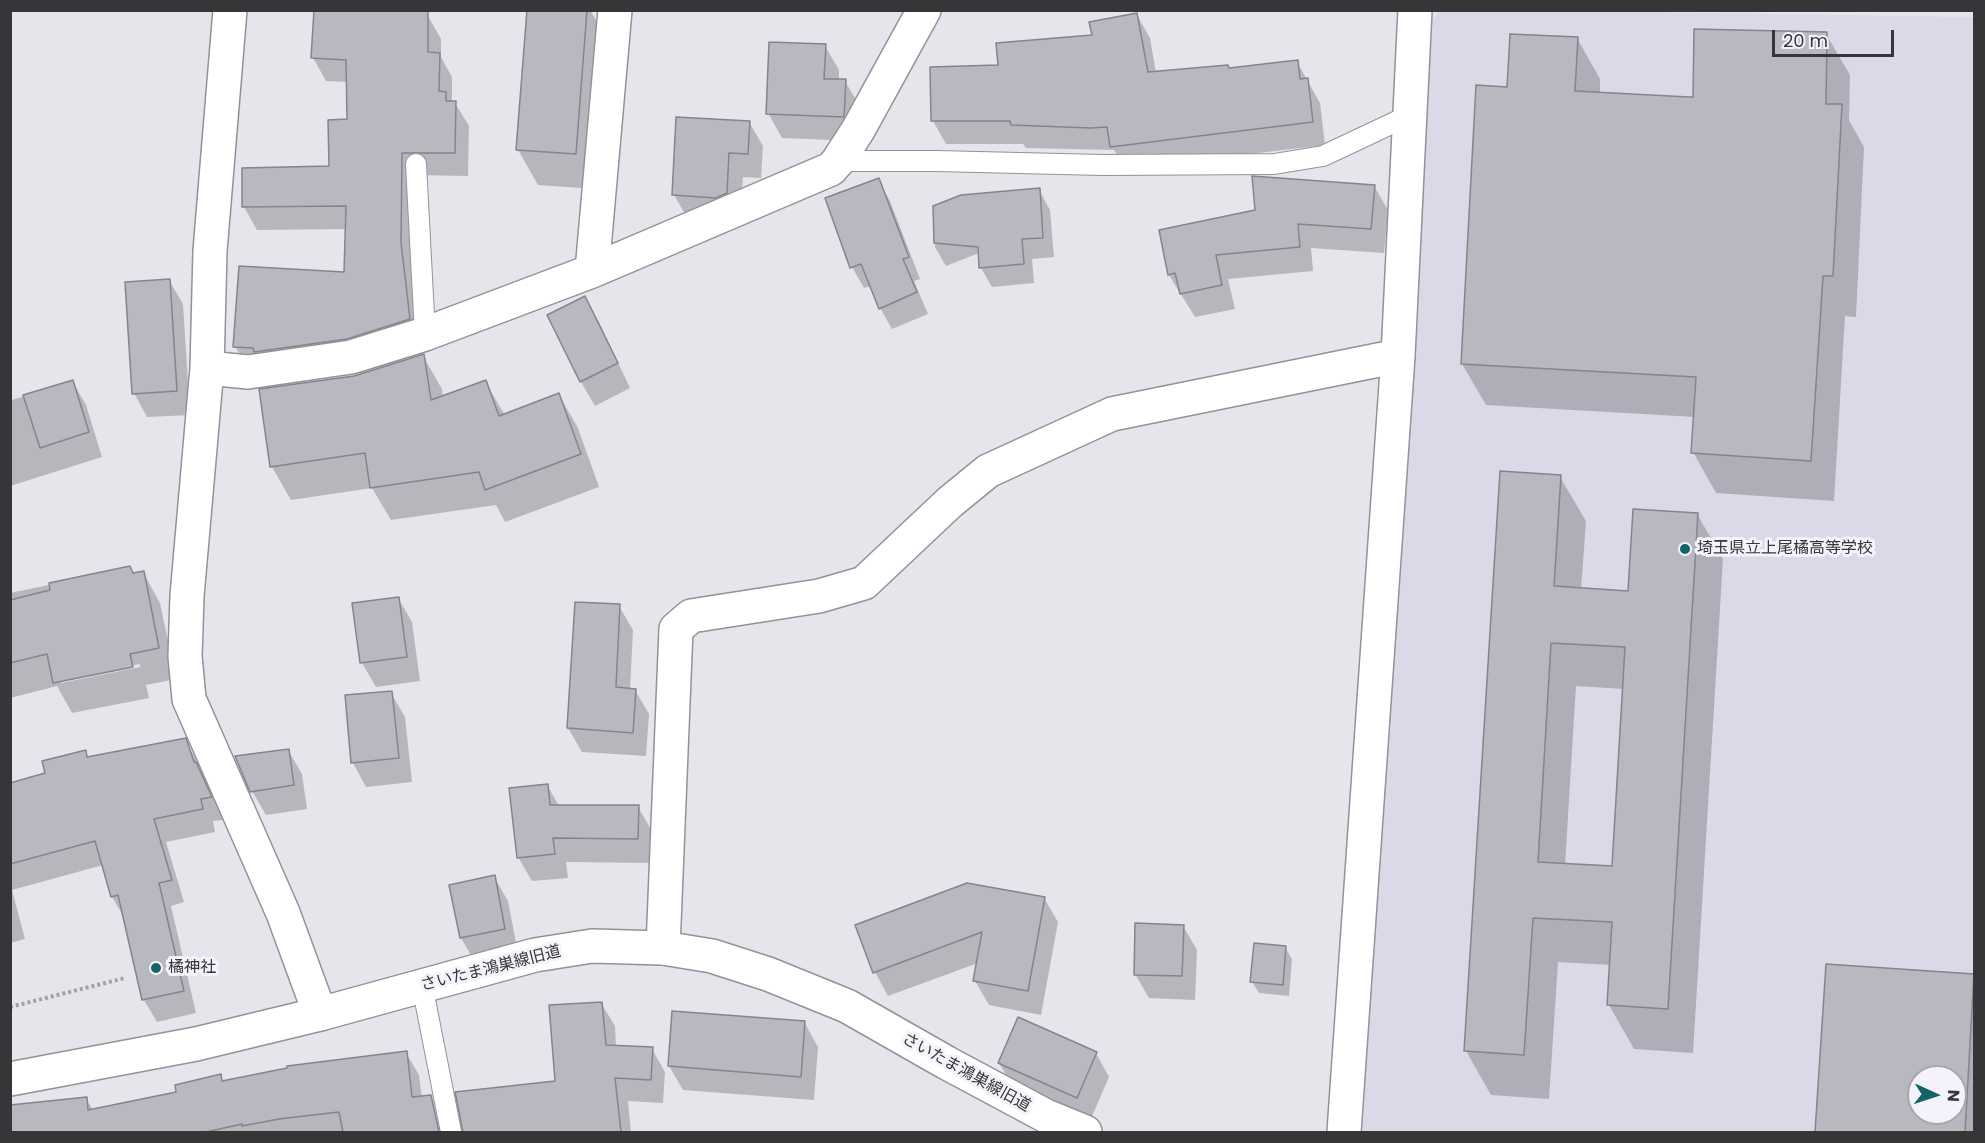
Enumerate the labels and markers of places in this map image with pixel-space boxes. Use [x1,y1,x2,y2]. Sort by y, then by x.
place label: 埼玉県立上尾橘高等学校 [1697,539,1873,559]
marker: 埼玉県立上尾橘高等学校 [1678,542,1692,556]
place label: 橘神社 [168,958,216,978]
marker: 橘神社 [149,961,163,975]

